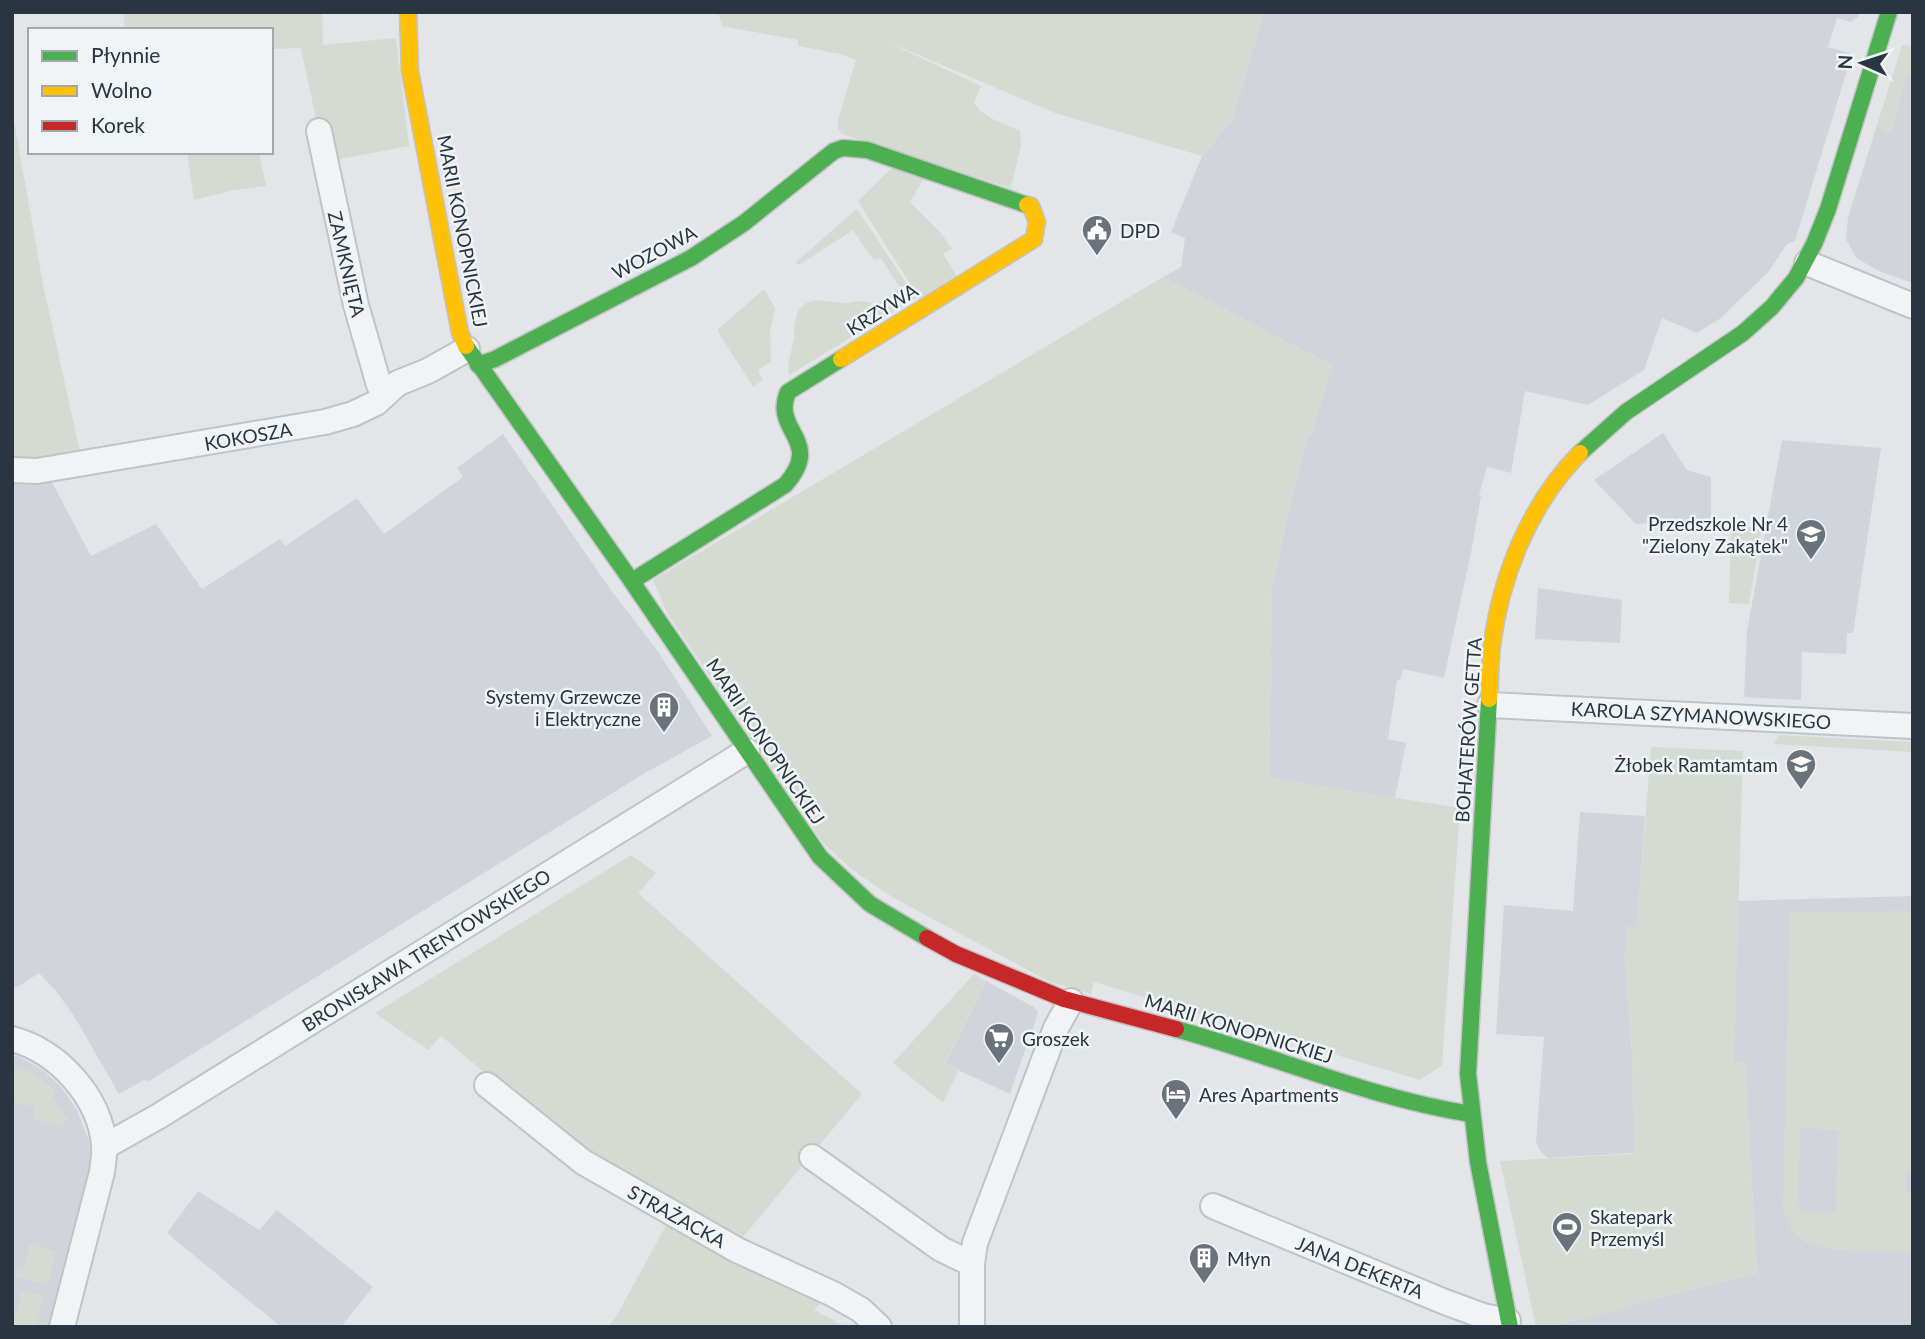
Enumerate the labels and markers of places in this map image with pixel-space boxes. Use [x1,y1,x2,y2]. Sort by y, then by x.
public building icon: DPD [1080,213,1114,257]
place label: DPD [1120,219,1160,242]
place label: Przedszkole Nr 4 "Zielony Zakątek" [1642,512,1788,557]
school or university icon: Przedszkole Nr 4 "Zielony Zakątek" [1794,517,1828,561]
place label: Systemy Grzewcze i Elektryczne [486,685,641,730]
building icon: Systemy Grzewcze i Elektryczne [647,690,681,734]
school or university icon: Żłobek Ramtamtam [1784,747,1818,791]
place label: Żłobek Ramtamtam [1614,753,1778,776]
supermarket icon: Groszek [982,1021,1016,1065]
place label: Groszek [1022,1027,1090,1050]
hotel icon: Ares Apartments [1159,1077,1193,1121]
place label: Ares Apartments [1199,1083,1339,1106]
place label: Skatepark Przemyśl [1590,1205,1673,1250]
sports icon: Skatepark Przemyśl [1550,1210,1584,1254]
building icon: Młyn [1187,1241,1221,1285]
place label: Młyn [1227,1247,1271,1270]

